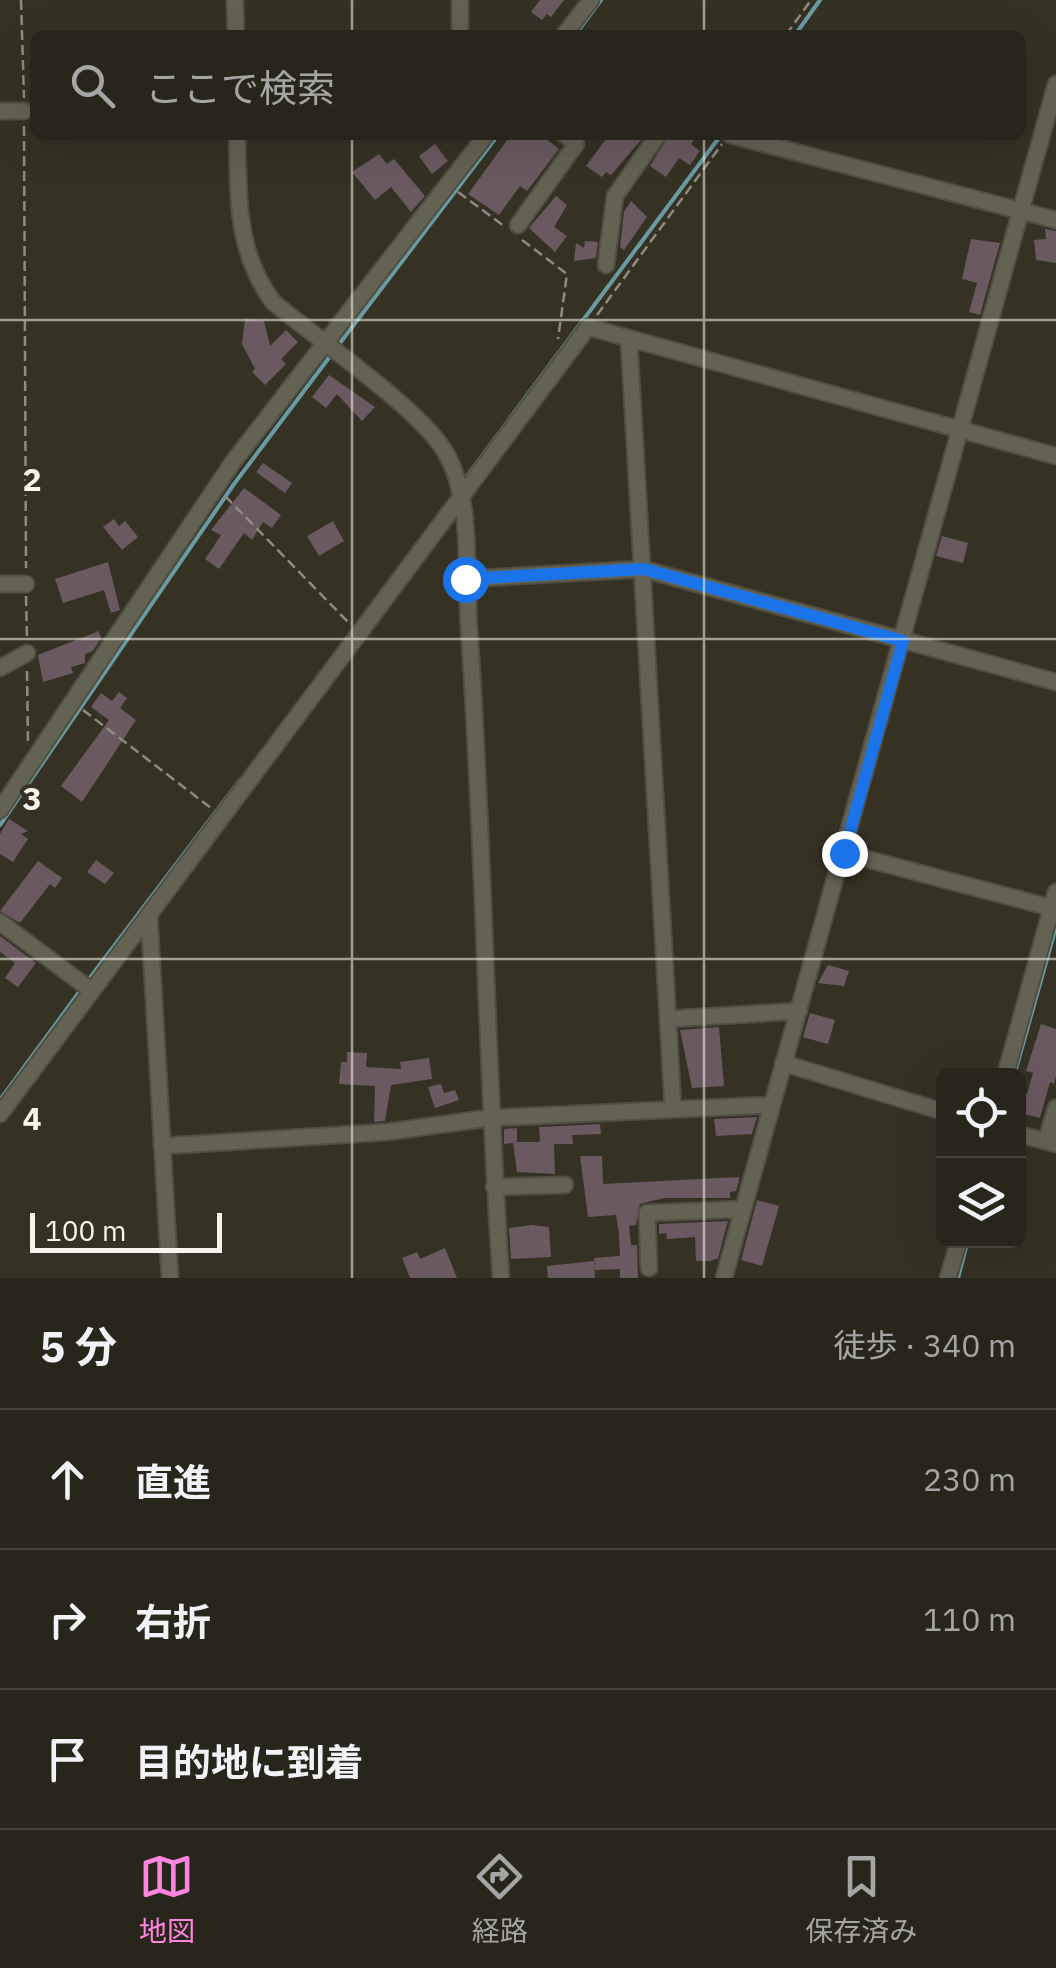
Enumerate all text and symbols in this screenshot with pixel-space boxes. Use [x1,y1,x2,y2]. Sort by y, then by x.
search box [30,30,1026,140]
icon: search [65,58,120,113]
text: ここで検索 [145,63,335,112]
text: 2 [22,458,42,500]
route start [443,557,489,603]
text: 3 [22,777,42,819]
route end [822,831,868,877]
map controls [936,1068,1026,1248]
button: locate [936,1068,1026,1158]
text: 4 [22,1097,42,1139]
button: layers [936,1158,1026,1248]
scale bar [30,1208,222,1252]
text: 100 m [45,1212,126,1249]
text: 5 分 [40,1319,117,1374]
text: 徒歩 · 340 m [833,1324,1016,1366]
icon: ahead [40,1452,95,1507]
text: 直進 [135,1457,211,1506]
text: 230 m [923,1458,1016,1500]
icon: right [40,1592,95,1647]
text: 右折 [135,1597,211,1646]
text: 110 m [923,1598,1016,1640]
icon: arrive [40,1732,95,1787]
text: 目的地に到着 [135,1737,363,1786]
tab: 地図 [139,1849,195,1949]
tab: 経路 [472,1849,528,1949]
tab: 保存済み [805,1849,917,1949]

